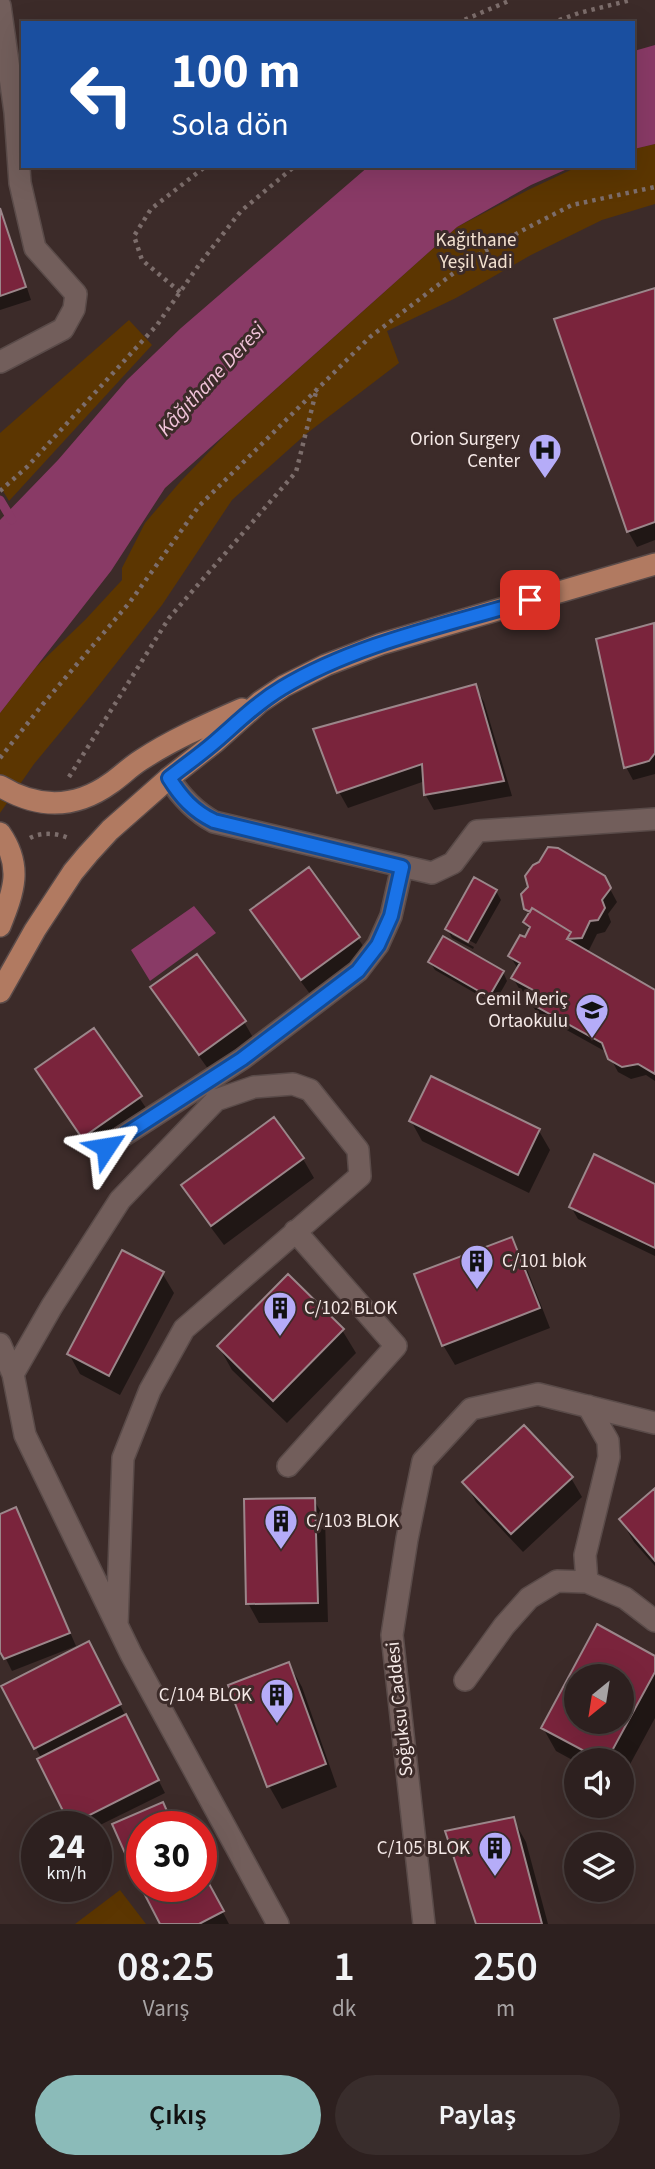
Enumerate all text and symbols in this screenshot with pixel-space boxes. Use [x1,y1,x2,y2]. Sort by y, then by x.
text: 100 m [171,37,300,107]
icon: left [56,49,147,140]
text: Sola dön [171,102,289,148]
park label: Kağıthane Yeşil Vadi [436,227,517,276]
water label: Kâğıthane Deresi [150,315,273,443]
place label: Orion Surgery Center [410,426,520,475]
hospital icon: Orion Surgery Center [526,431,564,480]
pin [500,570,560,630]
icon: arrive [511,581,549,619]
place label: Cemil Meriç Ortaokulu [475,986,568,1035]
school or university icon: Cemil Meriç Ortaokulu [573,991,611,1040]
position arrow [69,1110,143,1184]
building icon: C/101 blok [458,1242,496,1291]
place label: C/101 blok [502,1248,587,1275]
building icon: C/102 BLOK [261,1289,299,1338]
place label: C/102 BLOK [304,1295,397,1322]
building icon: C/103 BLOK [262,1502,300,1551]
place label: C/103 BLOK [306,1508,399,1535]
street label: Soğuksu Caddesi [379,1640,421,1778]
north arrow [564,1664,634,1734]
map controls [564,1664,634,1902]
building icon: C/104 BLOK [258,1676,296,1725]
place label: C/104 BLOK [159,1682,252,1709]
button: sound [564,1748,634,1818]
speed limit sign: 30 [126,1811,217,1902]
text: 24 [48,1822,85,1872]
building icon: C/105 BLOK [476,1829,514,1878]
button: layers [564,1832,634,1902]
place label: C/105 BLOK [377,1835,470,1862]
text: km/h [47,1861,86,1886]
text: 08:25 [117,1937,215,1997]
text: 1 [333,1937,355,1997]
text: 250 [473,1937,538,1997]
text: Varış [143,1992,189,2025]
text: dk [332,1992,356,2025]
text: m [496,1992,515,2025]
button: Çıkış [35,2075,321,2155]
button: Paylaş [335,2075,620,2155]

